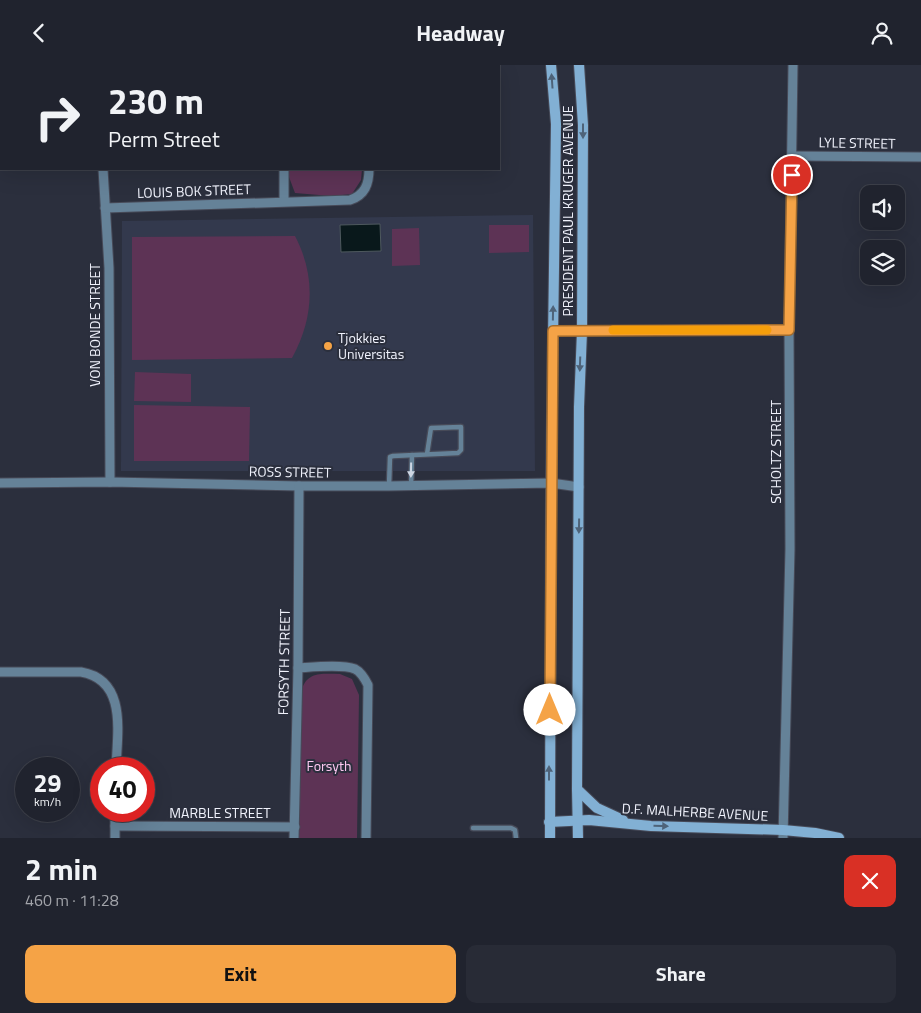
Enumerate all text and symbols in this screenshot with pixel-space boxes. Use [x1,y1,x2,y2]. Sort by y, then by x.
text: Headway [416,16,505,50]
icon: back [25,19,53,47]
icon: person [868,19,896,47]
one-way arrow [548,73,556,89]
text: 230 m [108,74,204,128]
icon: right [25,85,90,150]
street label: PRESIDENT PAUL KRUGER AVENUE [557,105,578,317]
text: Perm Street [108,122,220,156]
one-way arrow [579,123,587,139]
street label: LYLE STREET [818,131,896,154]
pin [771,154,813,196]
icon: arrive [778,161,806,189]
street label: LOUIS BOK STREET [137,178,252,203]
map controls [860,185,905,285]
button: sound [860,185,905,230]
button: layers [860,240,905,285]
street label: VON BONDE STREET [84,263,105,387]
one-way arrow [549,305,557,321]
place label: Tjokkies Universitas [338,327,404,364]
marker: Tjokkies Universitas [322,340,334,352]
one-way arrow [576,356,584,372]
street label: SCHOLTZ STREET [765,400,786,504]
street label: ROSS STREET [249,460,332,483]
one-way arrow [407,463,415,479]
one-way arrow [575,518,583,534]
street label: FORSYTH STREET [272,608,295,715]
position arrow [523,683,575,735]
park label: Forsyth [307,755,351,776]
speed limit sign: 40 [90,757,155,822]
text: 29 [33,764,62,802]
one-way arrow [545,765,553,781]
text: km/h [34,792,61,811]
street label: D.F. MALHERBE AVENUE [621,797,769,826]
street label: MARBLE STREET [169,802,271,823]
one-way arrow [653,822,669,830]
text: 2 min [25,846,98,892]
button: close [844,855,896,907]
text: 460 m · 11:28 [25,888,119,912]
button: Exit [25,945,456,1003]
button: Share [466,945,896,1003]

